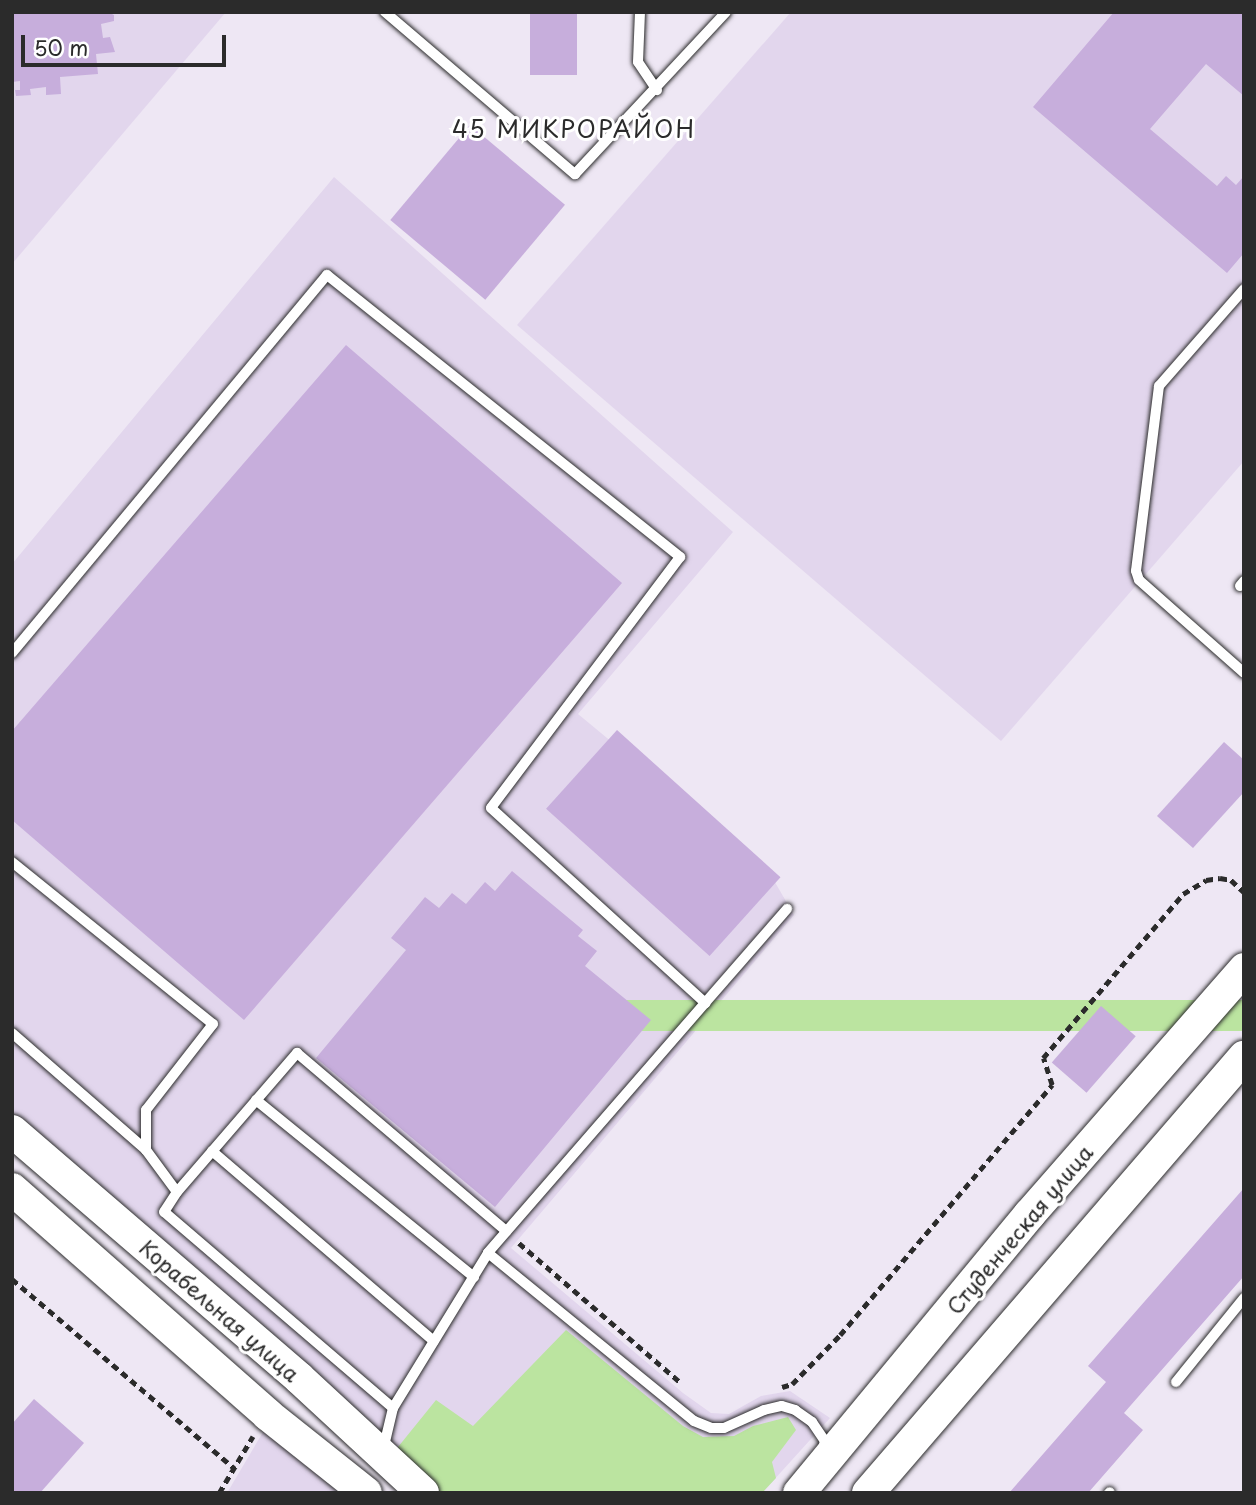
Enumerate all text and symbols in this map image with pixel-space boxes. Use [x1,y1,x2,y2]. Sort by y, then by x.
scale bar [24,21,229,65]
text: 50 m [34,31,88,63]
district label: 45 МИКРОРАЙОН [453,115,695,143]
street label: Студенческая улица [941,1139,1097,1319]
street label: Корабельная улица [135,1233,305,1387]

